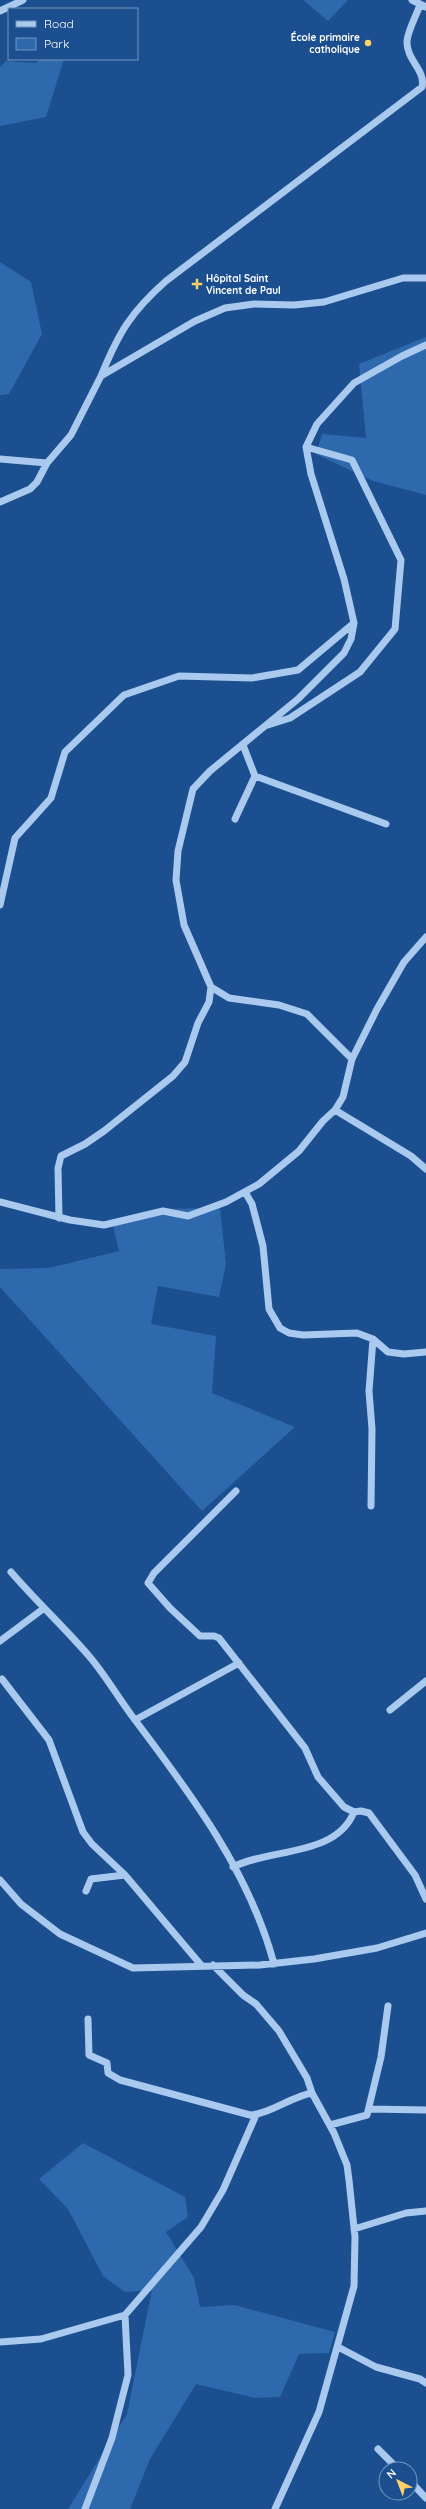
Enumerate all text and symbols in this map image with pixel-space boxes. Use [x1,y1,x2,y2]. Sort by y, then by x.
legend [8,8,138,60]
text: Road [44,16,74,31]
place label: École primaire catholique [291,31,360,56]
text: Park [44,36,69,51]
marker: École primaire catholique [363,38,373,48]
place label: Hôpital Saint Vincent de Paul [206,272,281,297]
marker: Hôpital Saint Vincent de Paul [191,278,203,290]
north arrow [378,2461,418,2501]
text: N [384,2466,399,2481]

